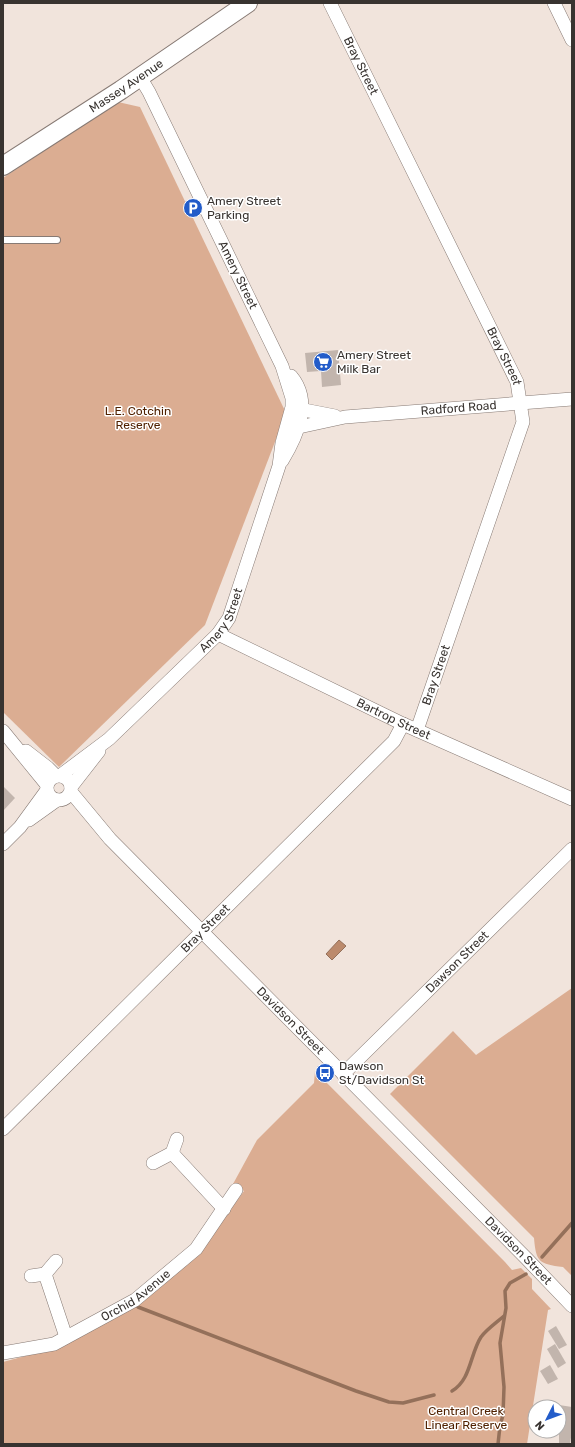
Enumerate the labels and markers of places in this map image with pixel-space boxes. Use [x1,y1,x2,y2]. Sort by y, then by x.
place label: Amery Street Parking [207,194,281,222]
parking icon: Amery Street Parking [182,197,204,219]
place label: Amery Street Milk Bar [337,348,411,376]
supermarket icon: Amery Street Milk Bar [312,351,334,373]
place label: Dawson St/Davidson St [339,1059,424,1087]
bus stop icon: Dawson St/Davidson St [314,1062,336,1084]

